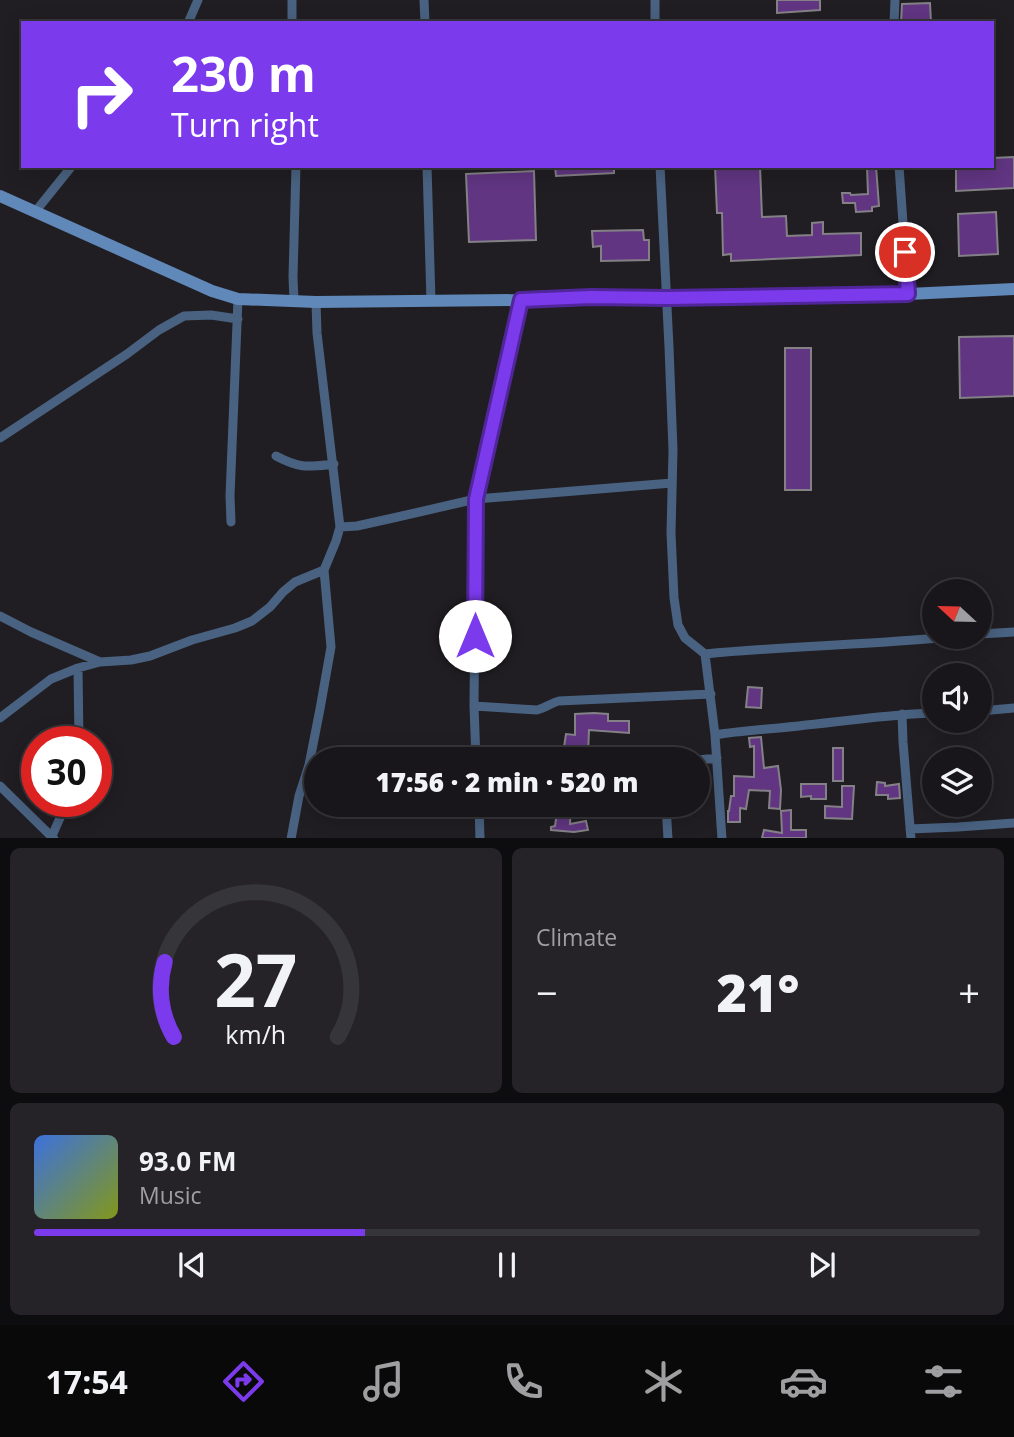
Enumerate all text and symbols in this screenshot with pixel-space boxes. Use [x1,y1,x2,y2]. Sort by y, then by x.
text: 230 m [171,40,316,106]
icon: right [56,49,147,140]
text: Turn right [171,103,319,146]
pin [875,222,935,282]
icon: arrive [886,233,924,271]
north arrow [922,579,992,649]
map controls [922,579,992,817]
position arrow [438,599,512,673]
button: sound [922,663,992,733]
speed limit sign: 30 [21,726,112,817]
button: layers [922,747,992,817]
text: 17:56 · 2 min · 520 m [376,764,638,800]
text: Climate [536,921,617,953]
text: 27 [214,929,298,1028]
text: 21° [717,956,799,1027]
text: − [536,966,558,1018]
text: + [958,966,980,1018]
text: km/h [226,1016,286,1050]
text: 93.0 FM [139,1143,237,1179]
text: Music [139,1179,202,1211]
icon: previous [173,1246,211,1284]
icon: pause [488,1246,526,1284]
icon: next [803,1246,841,1284]
icon: directions [219,1357,268,1406]
icon: music [359,1357,408,1406]
icon: phone [499,1357,548,1406]
icon: climate [639,1357,688,1406]
icon: car [779,1357,828,1406]
icon: filters [919,1357,968,1406]
text: 17:54 [46,1360,128,1403]

